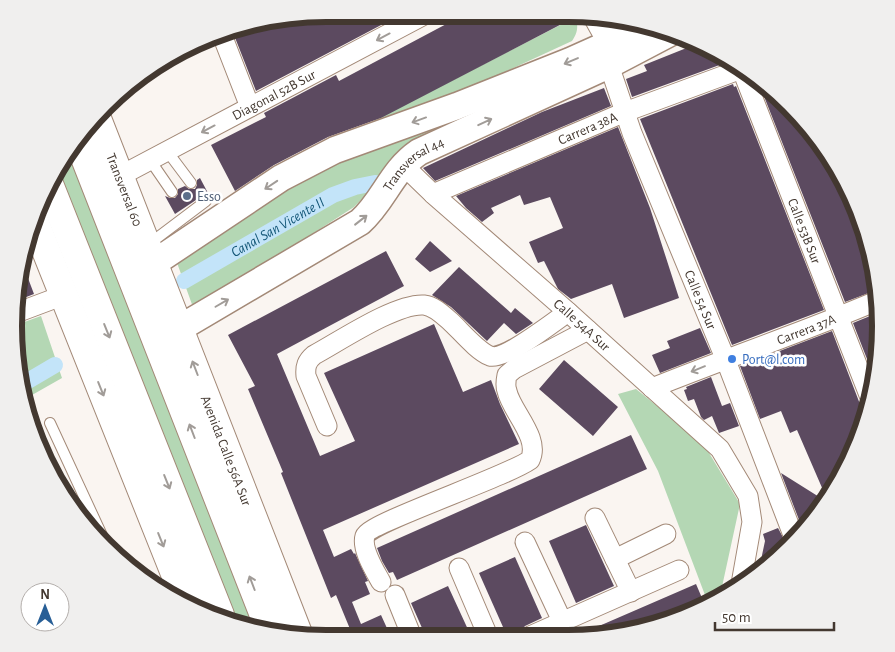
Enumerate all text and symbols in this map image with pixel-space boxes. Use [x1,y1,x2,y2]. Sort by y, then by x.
one-way arrow [376,32,391,42]
one-way arrow [564,56,579,66]
street label: Diagonal 52B Sur [230,68,319,123]
street label: Carrera 38A [556,110,620,148]
one-way arrow [412,116,428,125]
one-way arrow [477,116,492,126]
one-way arrow [201,124,216,134]
street label: Transversal 44 [381,135,447,194]
street label: Transversal 60 [103,151,144,228]
one-way arrow [264,180,278,190]
marker: Esso [181,190,193,202]
place label: Esso [197,190,221,204]
water label: Canal San Vicente II [229,195,327,260]
street label: Calle 53B Sur [785,196,823,266]
one-way arrow [354,215,368,225]
street label: Calle 54 Sur [682,268,719,332]
street label: Calle 54A Sur [550,297,613,355]
one-way arrow [214,298,228,308]
street label: Carrera 37A [775,312,838,348]
one-way arrow [103,323,112,338]
marker: Port@l.com [726,353,738,365]
place label: Port@l.com [742,353,805,367]
one-way arrow [190,361,199,376]
one-way arrow [691,365,706,375]
one-way arrow [97,381,107,396]
street label: Avenida Calle 56A Sur [198,394,254,508]
one-way arrow [187,424,196,439]
one-way arrow [163,474,173,489]
one-way arrow [157,532,167,547]
one-way arrow [246,575,255,590]
north arrow [20,582,70,632]
text: N [40,588,50,602]
scale bar [715,600,834,632]
text: 50 m [722,610,751,625]

